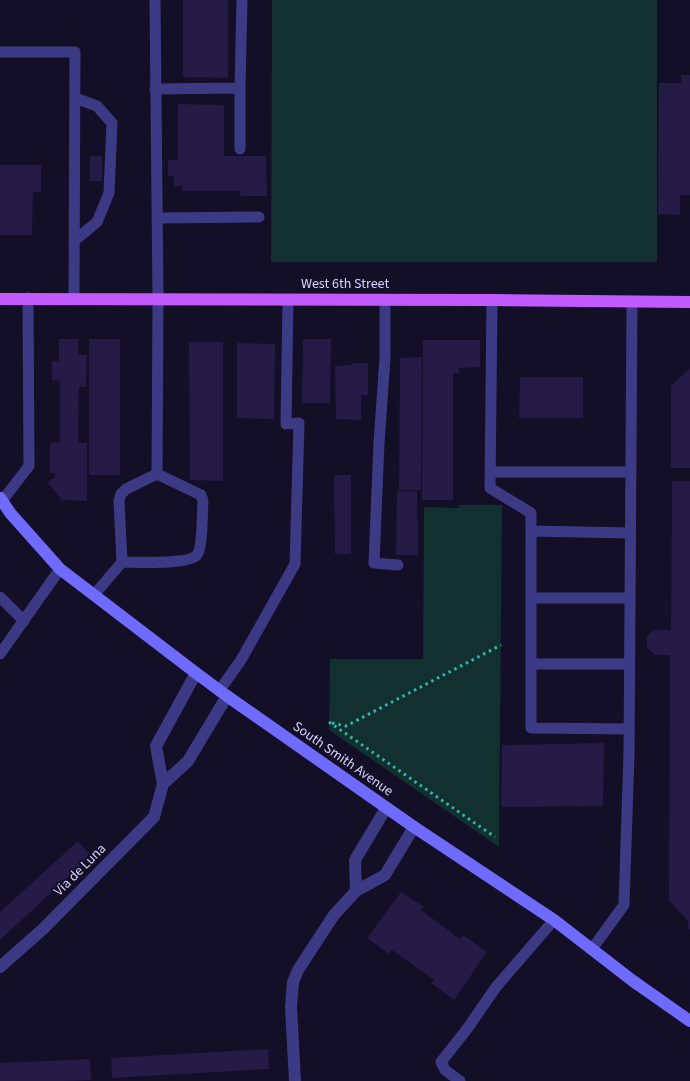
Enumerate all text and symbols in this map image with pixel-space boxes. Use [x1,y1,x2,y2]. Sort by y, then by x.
street label: West 6th Street [301,274,389,294]
street label: South Smith Avenue [289,717,397,801]
street label: Via de Luna [49,839,111,901]

